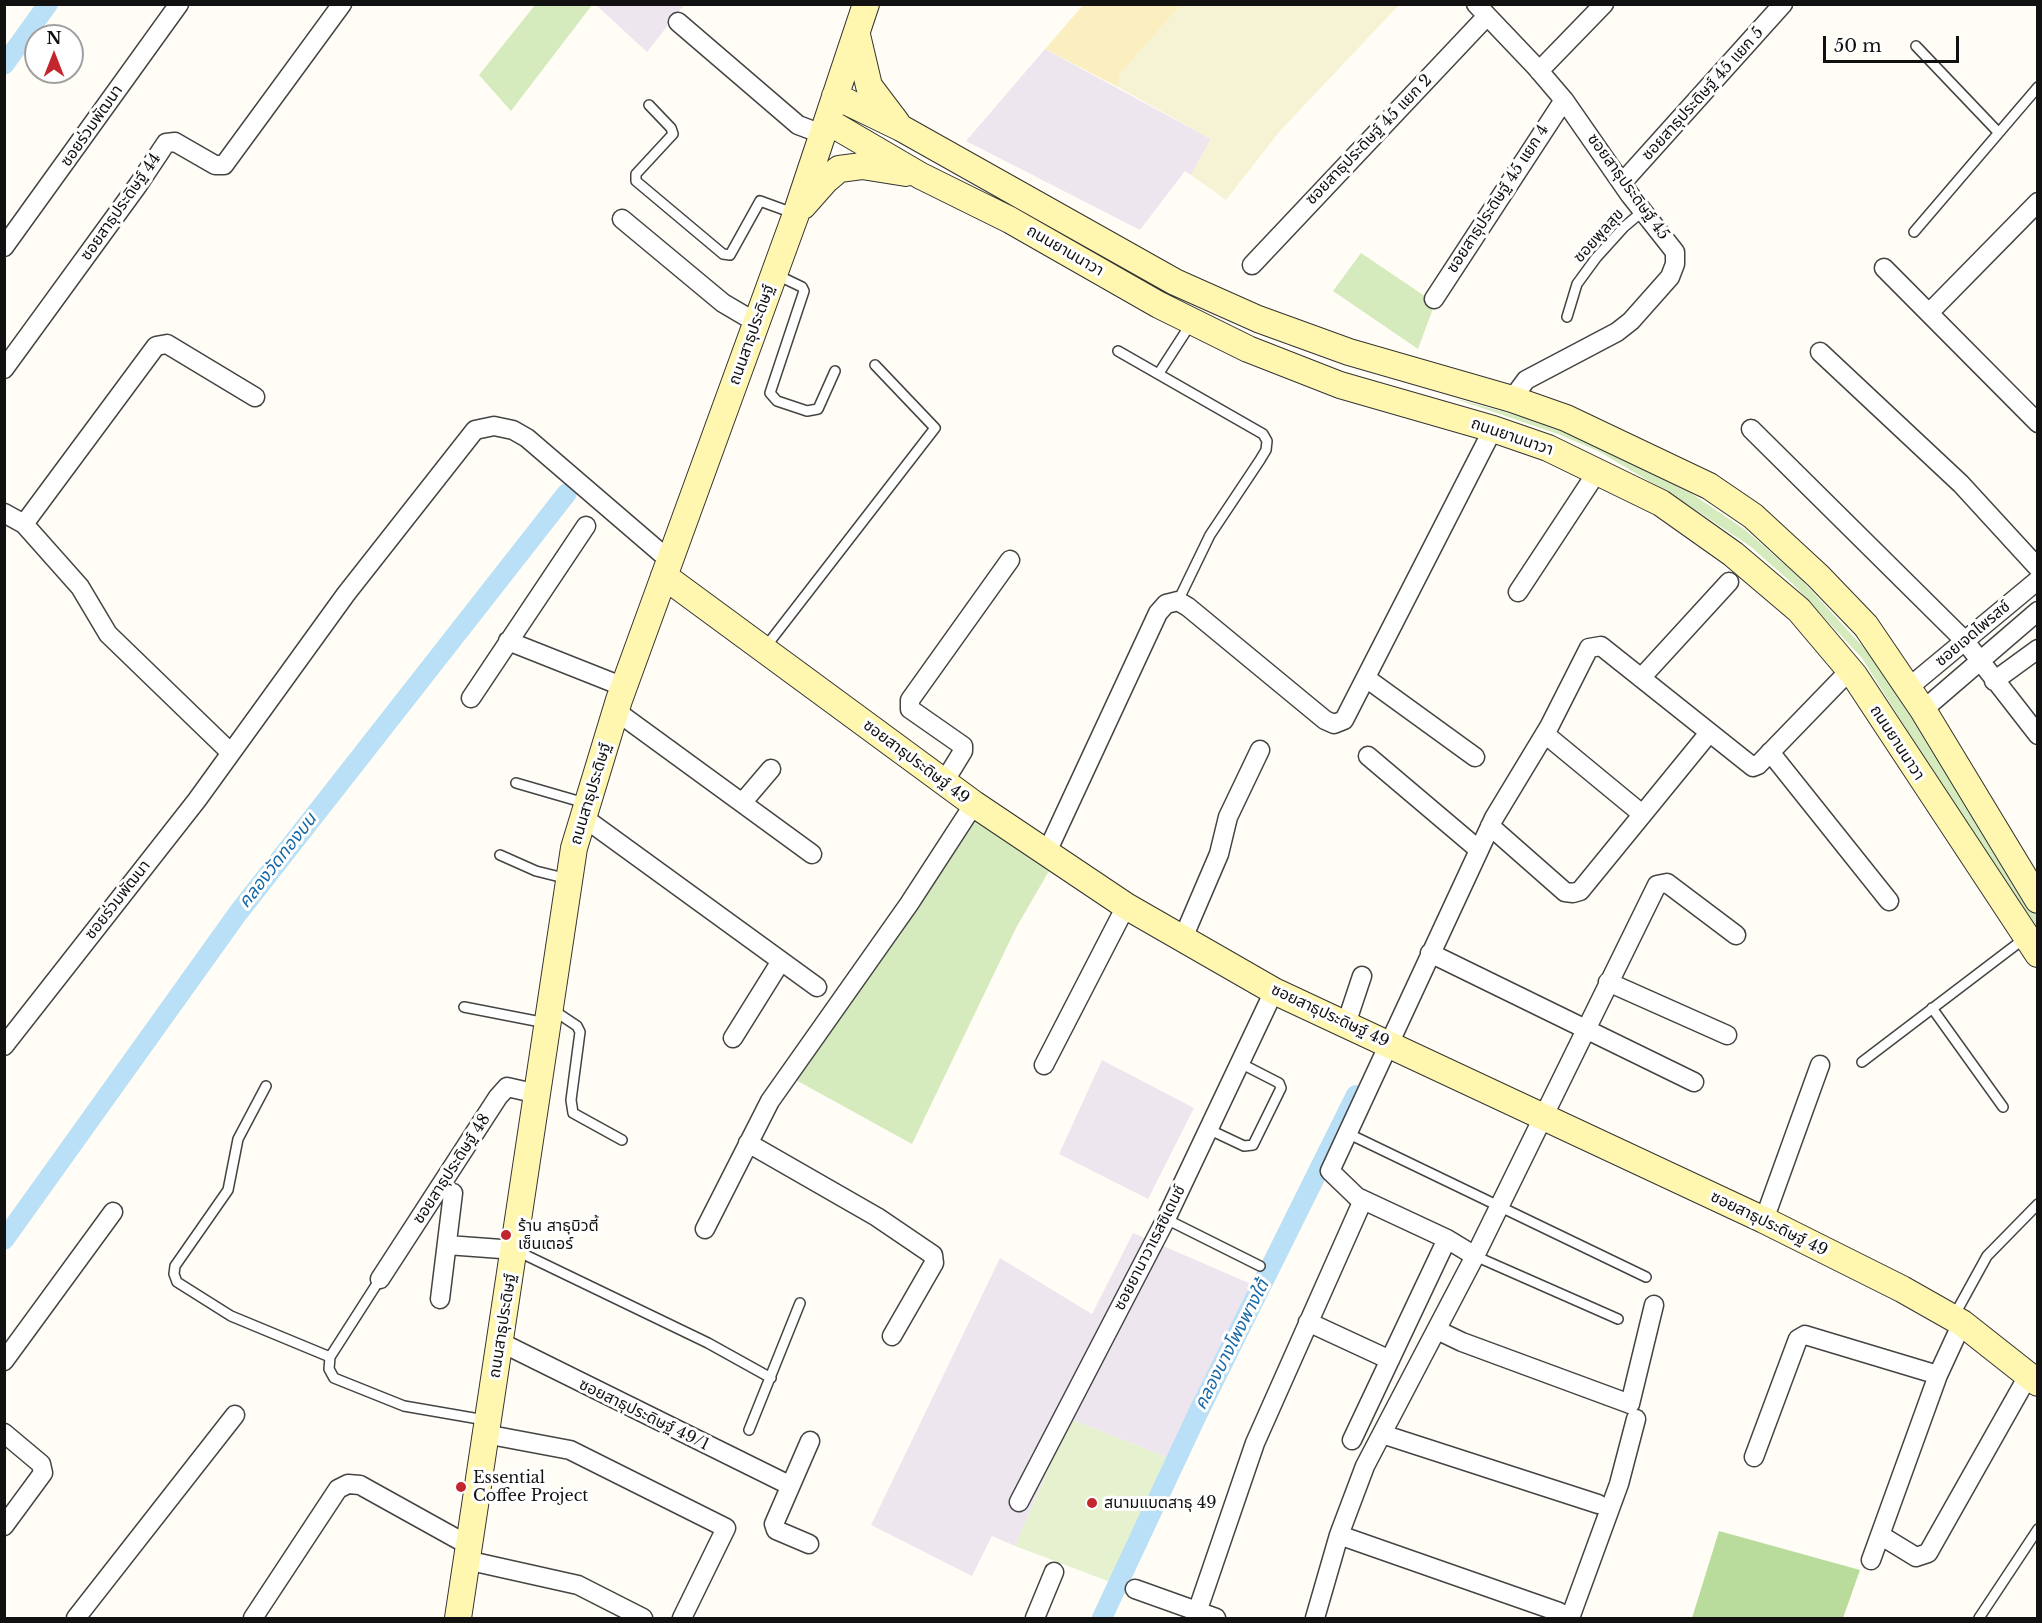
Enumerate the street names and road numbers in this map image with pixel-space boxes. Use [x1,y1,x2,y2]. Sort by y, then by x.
street label: ซอยสาธุประดิษฐ์ 45 แยก 5 [1638,23,1768,165]
street label: ซอยสาธุประดิษฐ์ 45 แยก 2 [1302,71,1436,209]
street label: ซอยร่วมพัฒนา [57,82,127,170]
street label: ซอยสาธุประดิษฐ์ 45 แยก 4 [1443,121,1553,277]
street label: ซอยสาธุประดิษฐ์ 45 [1583,130,1673,244]
street label: ซอยสาธุประดิษฐ์ 44 [77,149,165,265]
street label: ซอยพูลสุข [1570,205,1628,267]
street label: ถนนยานนาวา [1023,221,1107,281]
street label: ถนนสาธุประดิษฐ์ [725,282,779,388]
street label: ถนนยานนาวา [1468,414,1556,460]
street label: ซอยเจดไพรสซ์ [1932,597,2014,671]
street label: ถนนยานนาวา [1866,702,1928,784]
street label: ซอยสาธุประดิษฐ์ 49 [859,716,973,808]
street label: ถนนสาธุประดิษฐ์ [566,741,616,847]
street label: ซอยร่วมพัฒนา [81,857,155,943]
street label: ซอยสาธุประดิษฐ์ 49 [1268,980,1392,1052]
street label: ซอยสาธุประดิษฐ์ 48 [409,1110,495,1228]
street label: ซอยยานาวาเรสซิเดนซ์ [1110,1182,1190,1314]
street label: ซอยสาธุประดิษฐ์ 49 [1707,1187,1831,1261]
street label: ถนนสาธุประดิษฐ์ [485,1272,521,1380]
street label: ซอยสาธุประดิษฐ์ 49/1 [576,1375,712,1455]

